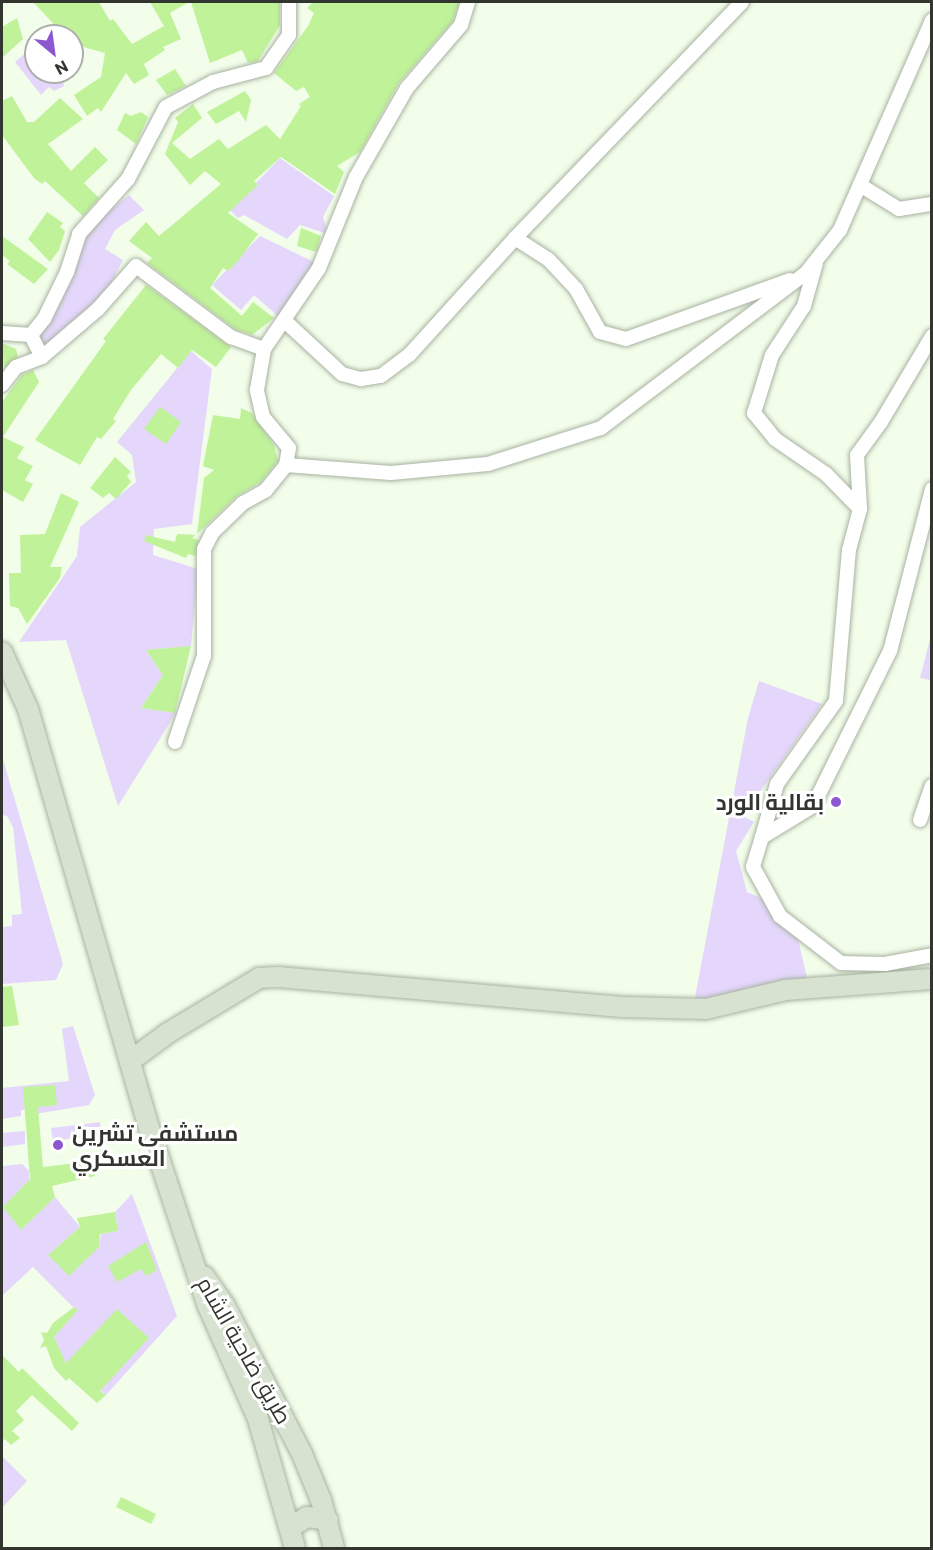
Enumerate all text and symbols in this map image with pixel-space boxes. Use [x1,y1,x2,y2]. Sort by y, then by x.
north arrow [24,24,84,84]
text: N [52,57,72,80]
place label: بقالية الورد [716,789,824,815]
marker: بقالية الورد [829,795,843,809]
place label: مستشفى تشرين العسكري [72,1119,238,1170]
marker: مستشفى تشرين العسكري [49,1136,67,1154]
street label: طريق ضاحية الشام [192,1272,298,1428]

